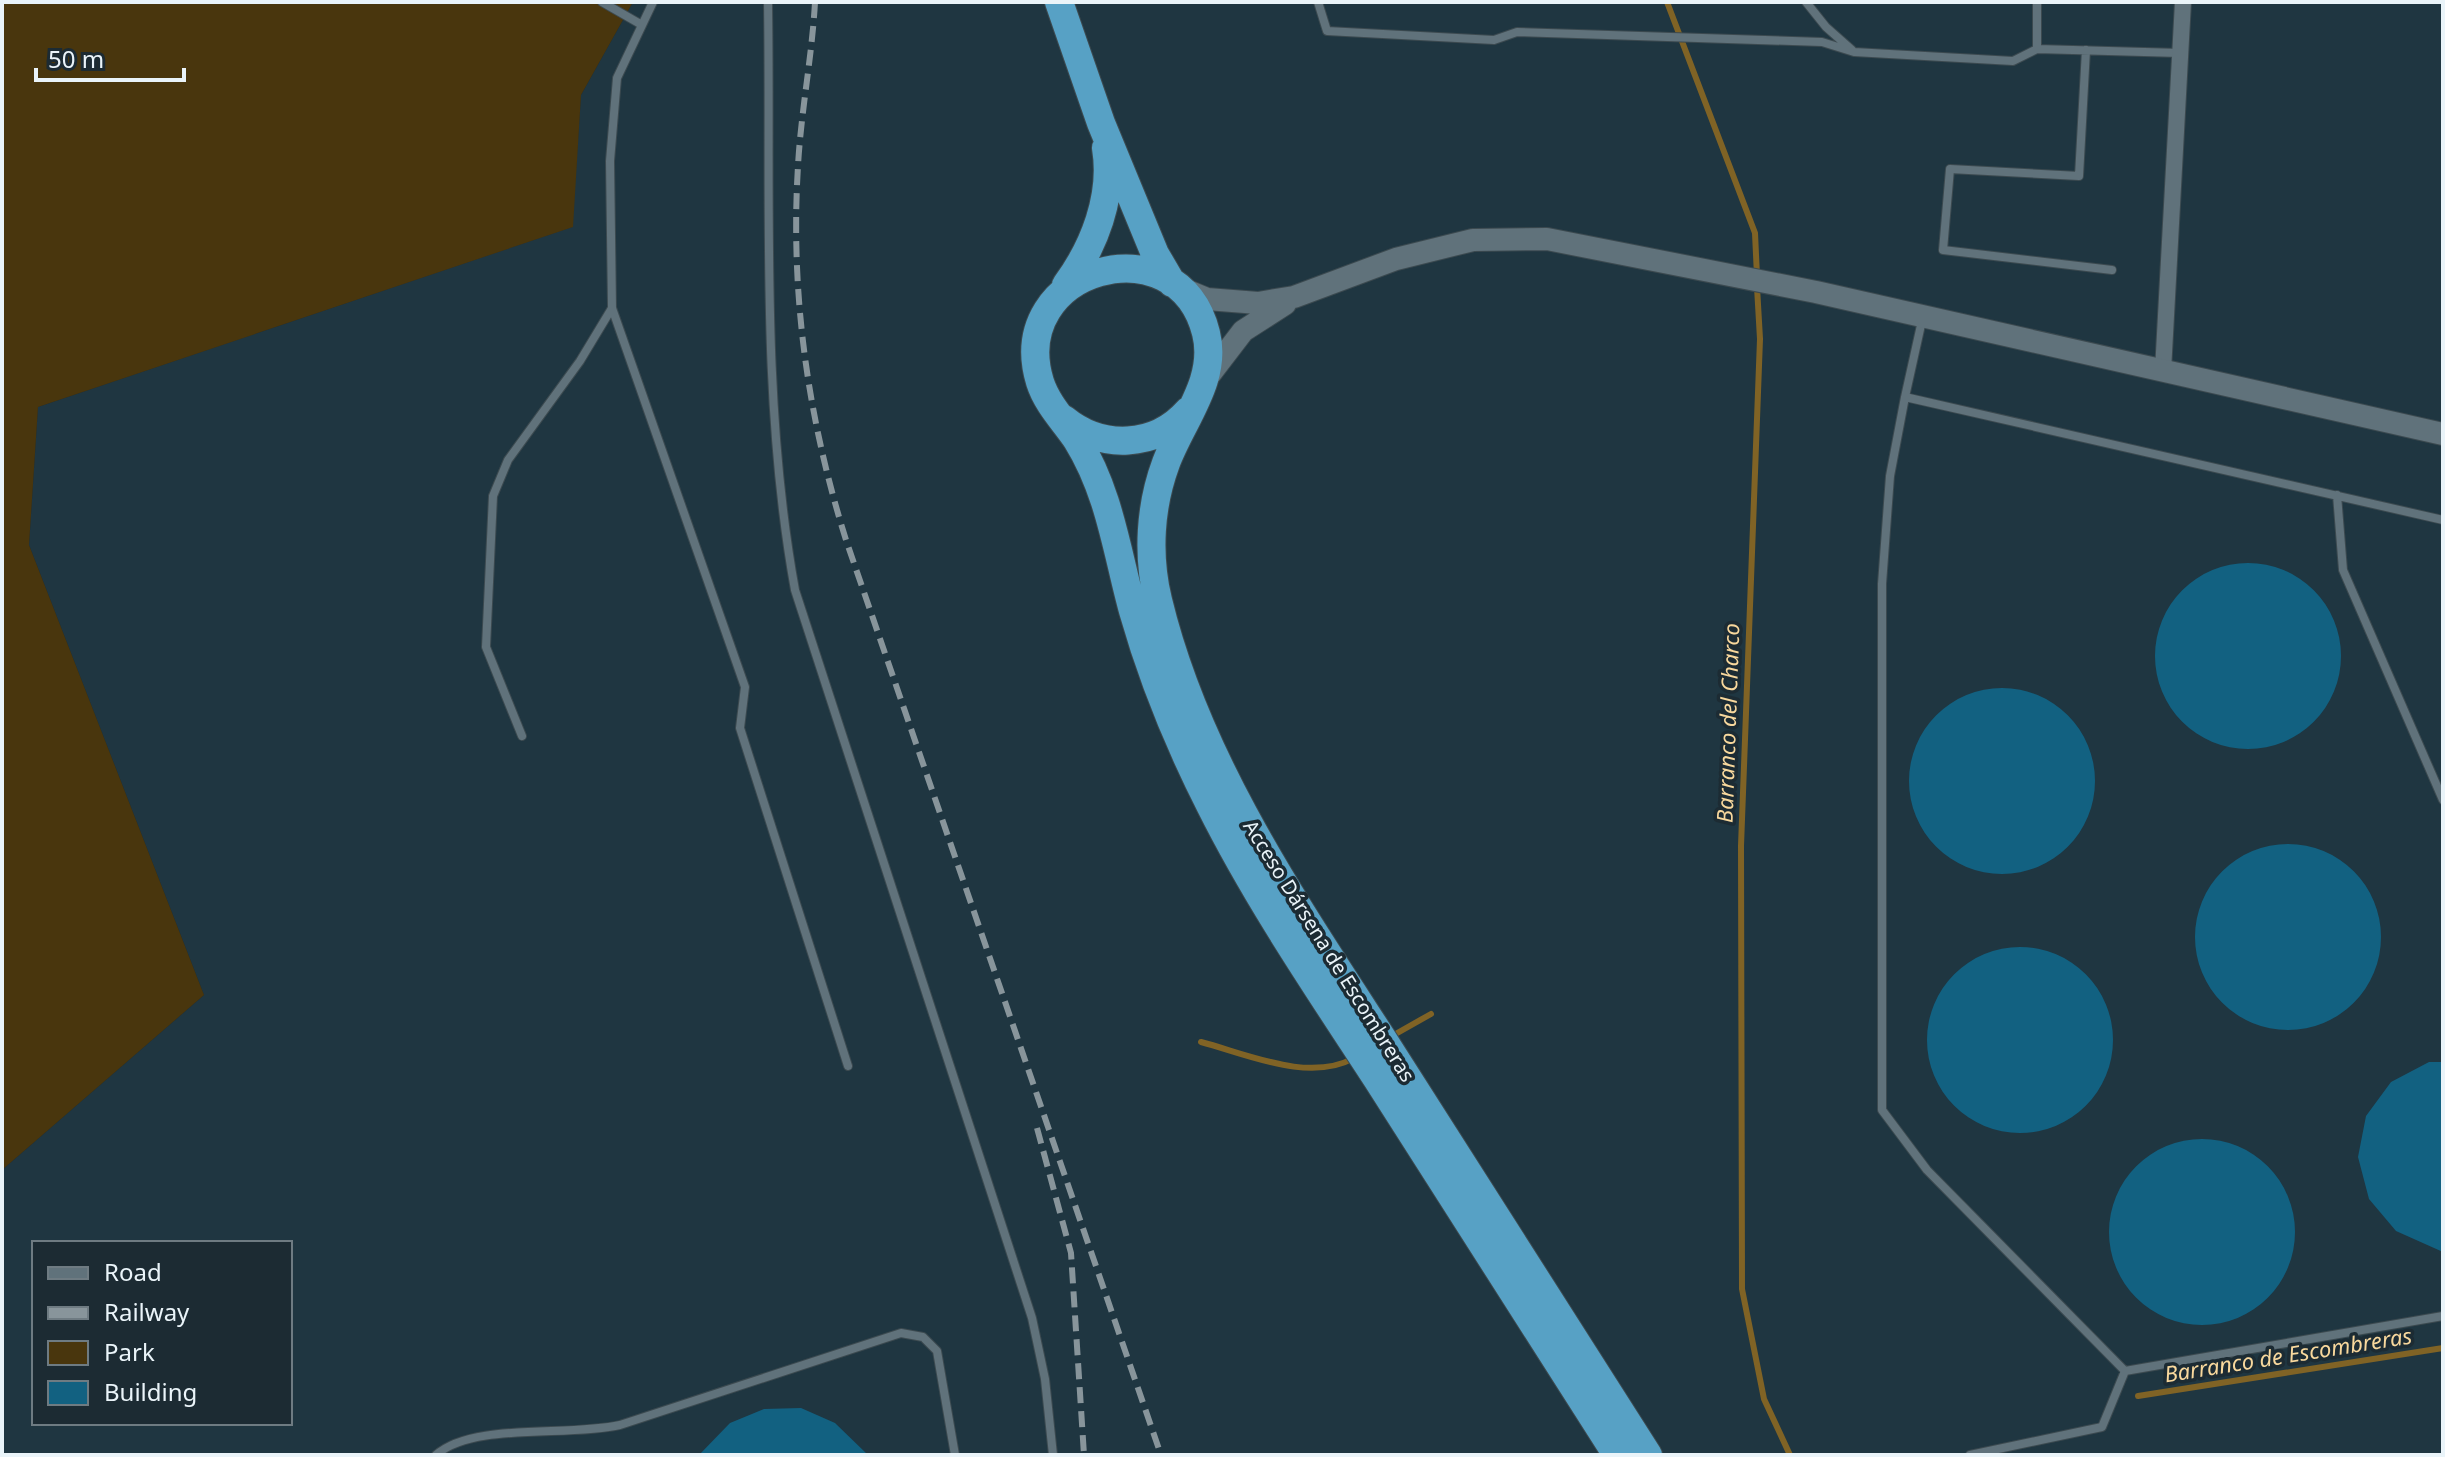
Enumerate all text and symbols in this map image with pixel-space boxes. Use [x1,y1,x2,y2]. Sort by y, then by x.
scale bar [36,32,184,82]
text: 50 m [48,42,104,75]
water label: Barranco del Charco [1709,622,1745,823]
street label: Acceso Dársena de Escombreras [1237,815,1421,1087]
legend [32,1241,292,1425]
text: Road [104,1255,162,1288]
text: Railway [104,1295,190,1328]
water label: Barranco de Escombreras [2162,1320,2414,1388]
text: Park [104,1335,155,1368]
text: Building [104,1375,197,1408]

